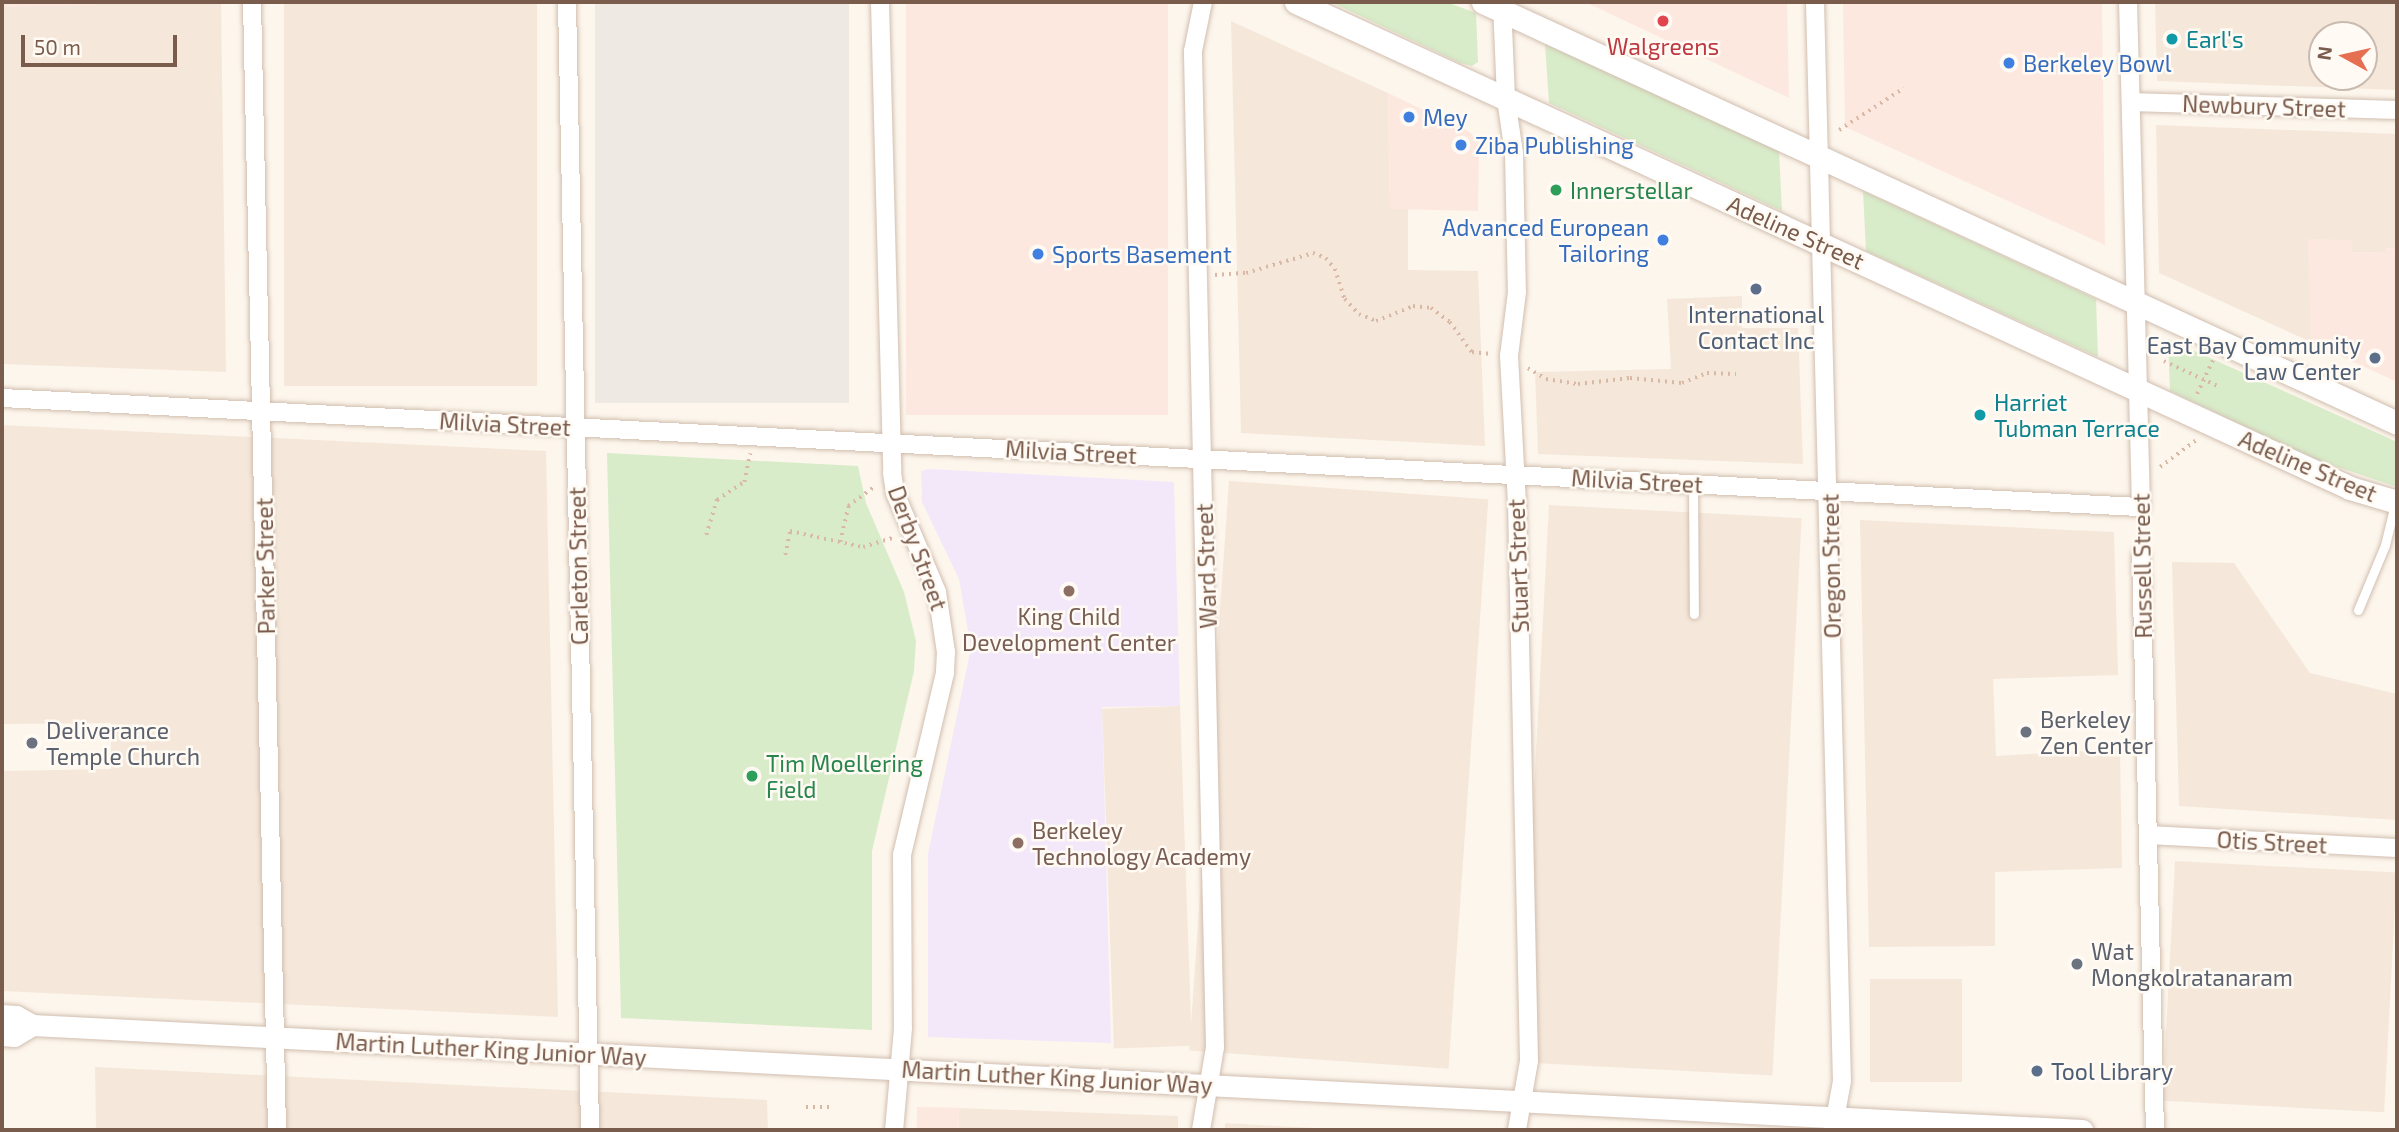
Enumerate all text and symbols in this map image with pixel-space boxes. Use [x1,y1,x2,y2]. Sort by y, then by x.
marker: Walgreens [1655,13,1671,29]
scale bar [24,21,180,65]
north arrow [2308,21,2378,91]
place label: Earl's [2186,25,2244,53]
marker: Earl's [2164,31,2180,47]
place label: Walgreens [1607,32,1719,60]
text: 50 m [34,34,81,59]
text: N [2311,45,2336,62]
place label: Berkeley Bowl [2023,49,2172,77]
marker: Berkeley Bowl [2001,55,2017,71]
street label: Newbury Street [2181,89,2347,123]
place label: Mey [1423,103,1468,131]
marker: Mey [1401,109,1417,125]
place label: Ziba Publishing [1475,131,1634,159]
marker: Ziba Publishing [1453,137,1469,153]
place label: Innerstellar [1570,176,1693,204]
marker: Innerstellar [1548,182,1564,198]
street label: Adeline Street [1723,189,1869,275]
place label: Advanced European Tailoring [1442,213,1649,267]
marker: Advanced European Tailoring [1655,232,1671,248]
place label: Sports Basement [1052,240,1232,268]
marker: Sports Basement [1030,246,1046,262]
marker: International Contact Inc [1748,281,1764,297]
place label: International Contact Inc [1688,300,1824,354]
place label: East Bay Community Law Center [2146,331,2361,385]
marker: East Bay Community Law Center [2367,350,2383,366]
place label: Harriet Tubman Terrace [1994,388,2160,442]
street label: Milvia Street [438,407,572,441]
marker: Harriet Tubman Terrace [1972,407,1988,423]
street label: Adeline Street [2235,425,2381,507]
street label: Milvia Street [1004,435,1138,469]
street label: Milvia Street [1570,464,1704,498]
street label: Derby Street [883,482,953,614]
street label: Carleton Street [563,487,593,645]
street label: Oregon Street [1816,493,1846,639]
street label: Russell Street [2127,493,2157,639]
street label: Parker Street [250,497,280,635]
street label: Stuart Street [1502,498,1534,634]
street label: Ward Street [1190,503,1222,629]
marker: King Child Development Center [1061,583,1077,599]
place label: King Child Development Center [962,602,1176,656]
place label: Berkeley Zen Center [2040,705,2153,759]
place label: Deliverance Temple Church [46,716,200,770]
marker: Berkeley Zen Center [2018,724,2034,740]
marker: Deliverance Temple Church [24,735,40,751]
place label: Tim Moellering Field [766,749,923,803]
marker: Tim Moellering Field [744,768,760,784]
place label: Berkeley Technology Academy [1032,816,1252,870]
street label: Otis Street [2216,825,2328,859]
marker: Berkeley Technology Academy [1010,835,1026,851]
place label: Wat Mongkolratanaram [2091,937,2293,991]
marker: Wat Mongkolratanaram [2069,956,2085,972]
street label: Martin Luther King Junior Way [334,1027,648,1071]
street label: Martin Luther King Junior Way [900,1055,1214,1099]
place label: Tool Library [2051,1057,2174,1085]
marker: Tool Library [2029,1063,2045,1079]

